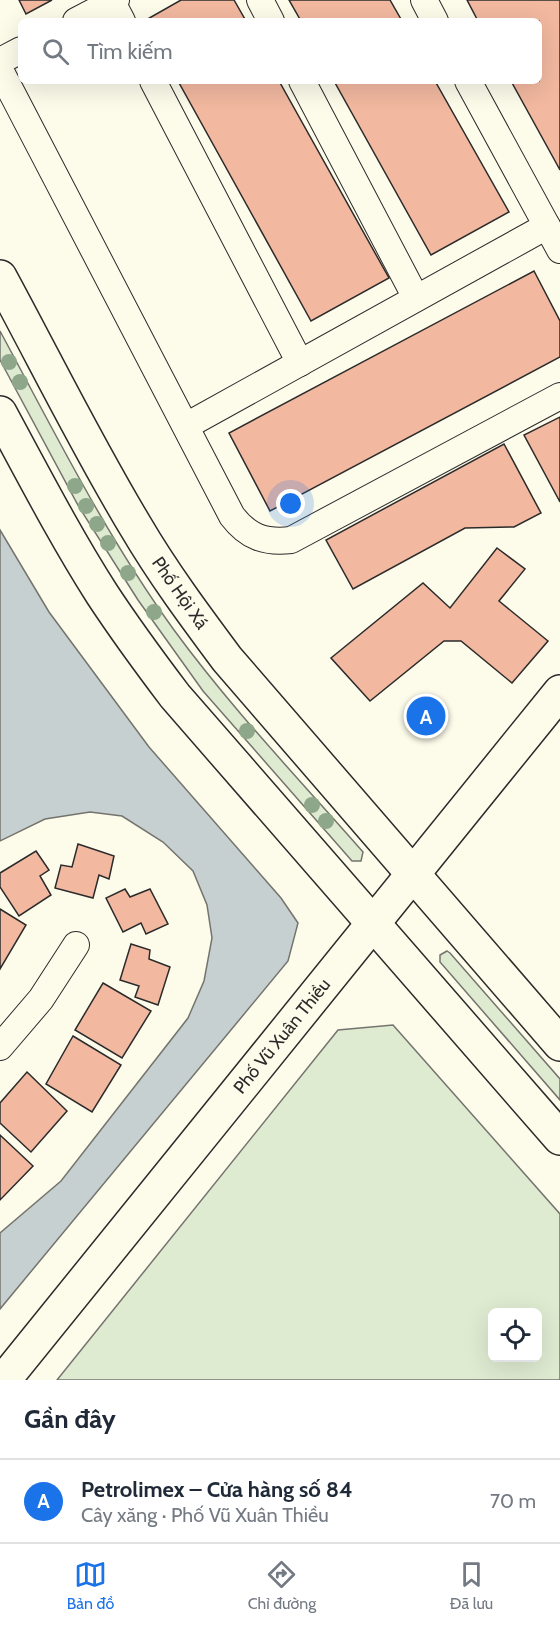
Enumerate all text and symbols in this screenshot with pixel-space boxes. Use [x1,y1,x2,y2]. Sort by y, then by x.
search box [18,18,542,84]
icon: search [39,35,72,68]
text: Tìm kiếm [87,38,173,65]
your location [276,489,305,518]
street label: Phố Hội Xá [147,553,213,634]
pin: A [406,694,446,738]
street label: Phố Vũ Xuân Thiều [229,974,335,1098]
map controls [488,1308,542,1362]
button: locate [488,1308,542,1362]
text: Gần đây [24,1403,116,1435]
text: Petrolimex – Cửa hàng số 84 [81,1476,353,1503]
text: A [37,1489,50,1513]
text: 70 m [490,1489,536,1513]
text: Cây xăng · Phố Vũ Xuân Thiều [81,1503,329,1527]
tab: Bản đồ [67,1558,114,1613]
tab: Chỉ đường [248,1558,316,1613]
tab: Đã lưu [450,1558,493,1613]

